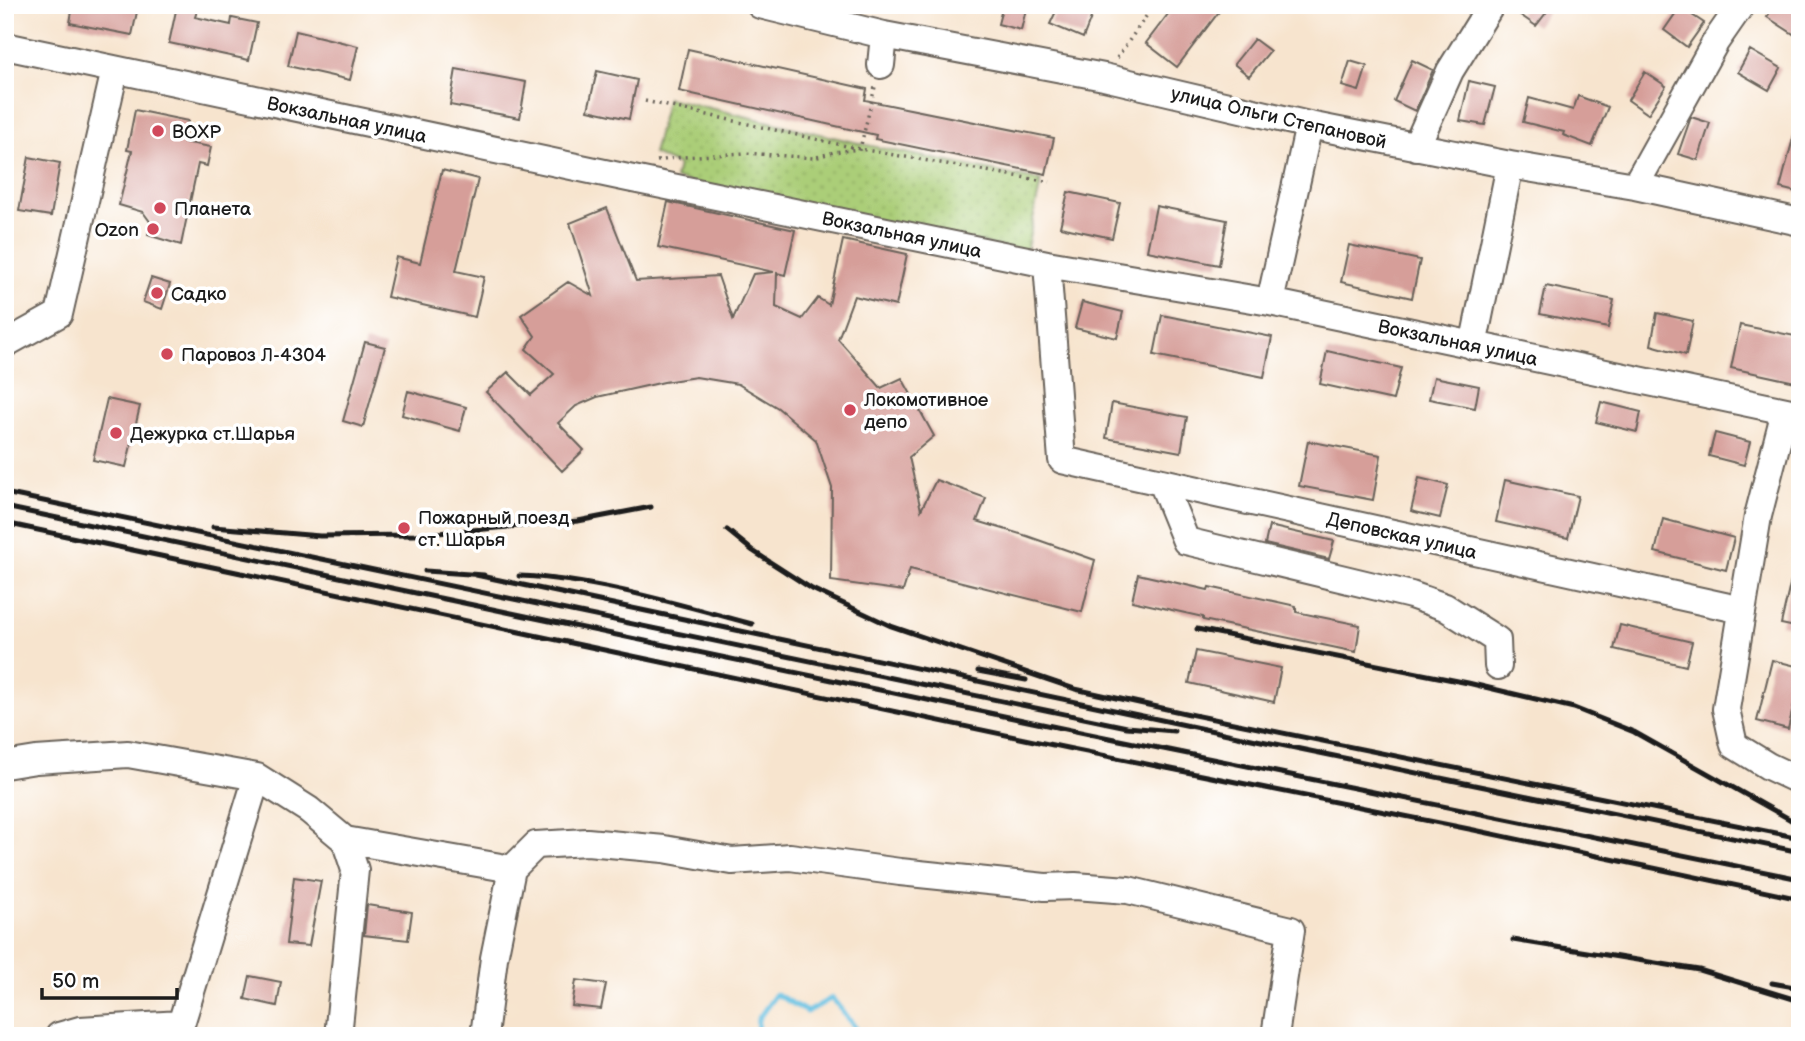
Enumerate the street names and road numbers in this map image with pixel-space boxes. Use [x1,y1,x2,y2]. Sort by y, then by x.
street label: улица Ольги Степановой [1169,82,1389,154]
street label: Вокзальная улица [265,92,429,149]
street label: Вокзальная улица [820,207,984,264]
street label: Вокзальная улица [1376,315,1540,372]
street label: Деповская улица [1324,508,1479,565]

